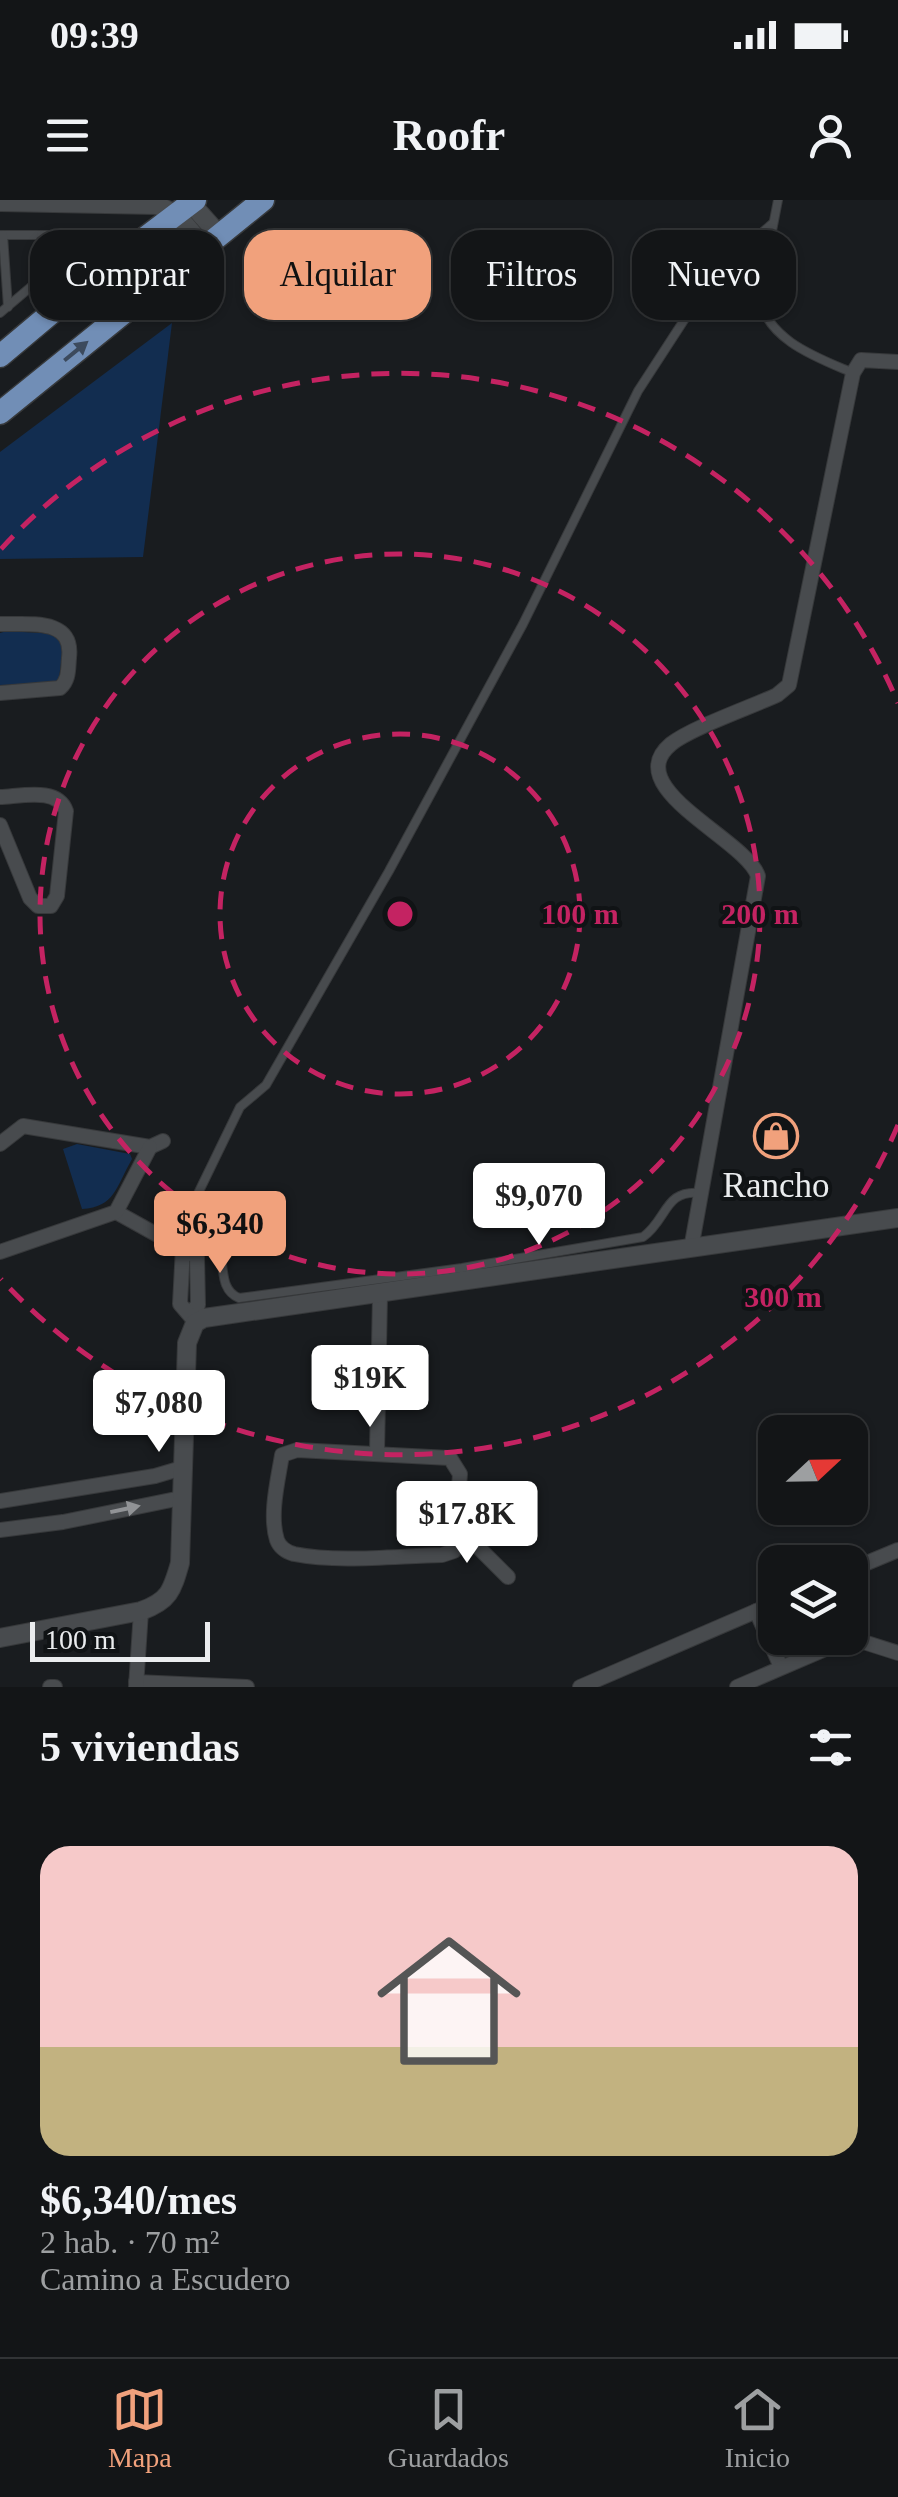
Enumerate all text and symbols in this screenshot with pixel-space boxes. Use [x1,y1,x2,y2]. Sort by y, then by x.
text: 09:39 [50,14,139,56]
icon: menu [40,108,95,163]
icon: person [803,108,858,163]
text: Roofr [393,110,505,160]
chip: Comprar [30,230,224,320]
chip: Alquilar [244,230,431,320]
chip: Filtros [451,230,612,320]
chip: Nuevo [632,230,796,320]
one-way arrow [63,341,88,362]
centre of rings [382,896,418,932]
text: 100 m [541,897,619,930]
text: 200 m [721,897,799,930]
shop icon: Rancho [753,1113,799,1159]
pin: $9,070 [458,1163,620,1248]
place label: Rancho [723,1166,829,1205]
text: $9,070 [495,1177,583,1213]
pin: $6,340 [139,1191,301,1276]
text: $6,340 [176,1205,264,1241]
text: 300 m [744,1280,822,1313]
pin: $19K [311,1345,429,1430]
text: $19K [334,1359,406,1395]
pin: $7,080 [78,1370,240,1455]
text: $7,080 [115,1384,203,1420]
north arrow [758,1415,868,1525]
map controls [758,1415,868,1655]
pin: $17.8K [386,1481,548,1566]
text: $17.8K [419,1495,515,1531]
one-way arrow [110,1500,141,1516]
button: layers [758,1545,868,1655]
scale bar [30,1617,210,1662]
text: 100 m [45,1624,116,1655]
icon: filters [803,1720,858,1775]
text: 5 viviendas [40,1724,240,1770]
icon: home [359,1911,539,2091]
text: $6,340/mes [40,2177,237,2223]
text: 2 hab. · 70 m² [40,2224,219,2260]
text: Camino a Escudero [40,2261,291,2297]
tab: Mapa [108,2382,172,2474]
tab: Guardados [388,2382,509,2474]
tab: Inicio [725,2382,790,2474]

